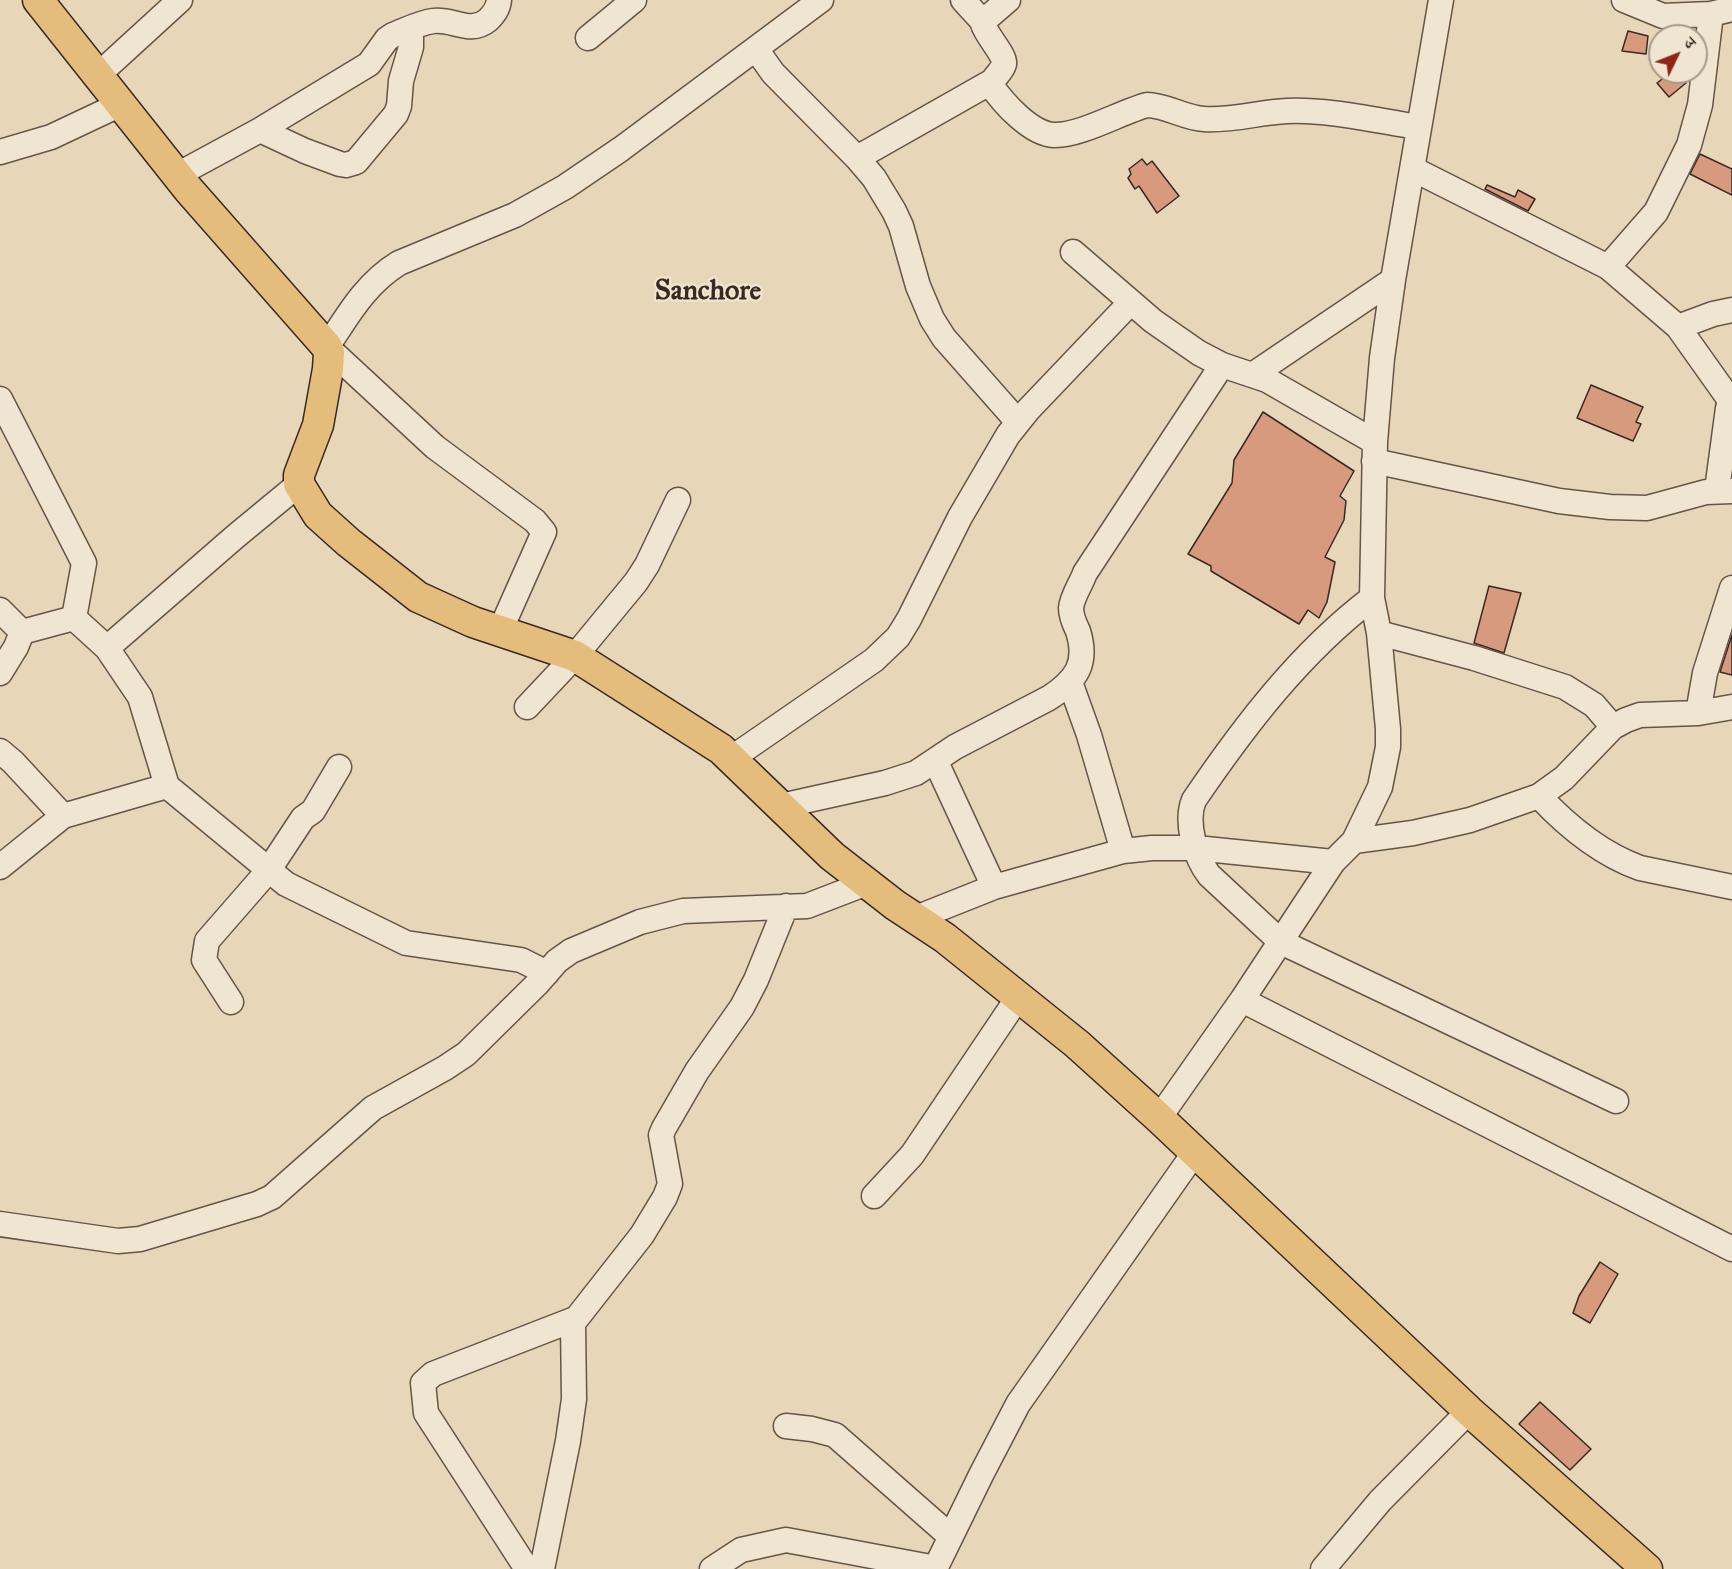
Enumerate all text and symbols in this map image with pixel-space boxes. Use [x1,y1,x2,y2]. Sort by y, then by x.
north arrow [1648,24,1708,84]
text: उ [1680,33,1700,52]
district label: Sanchore [655,275,761,309]

